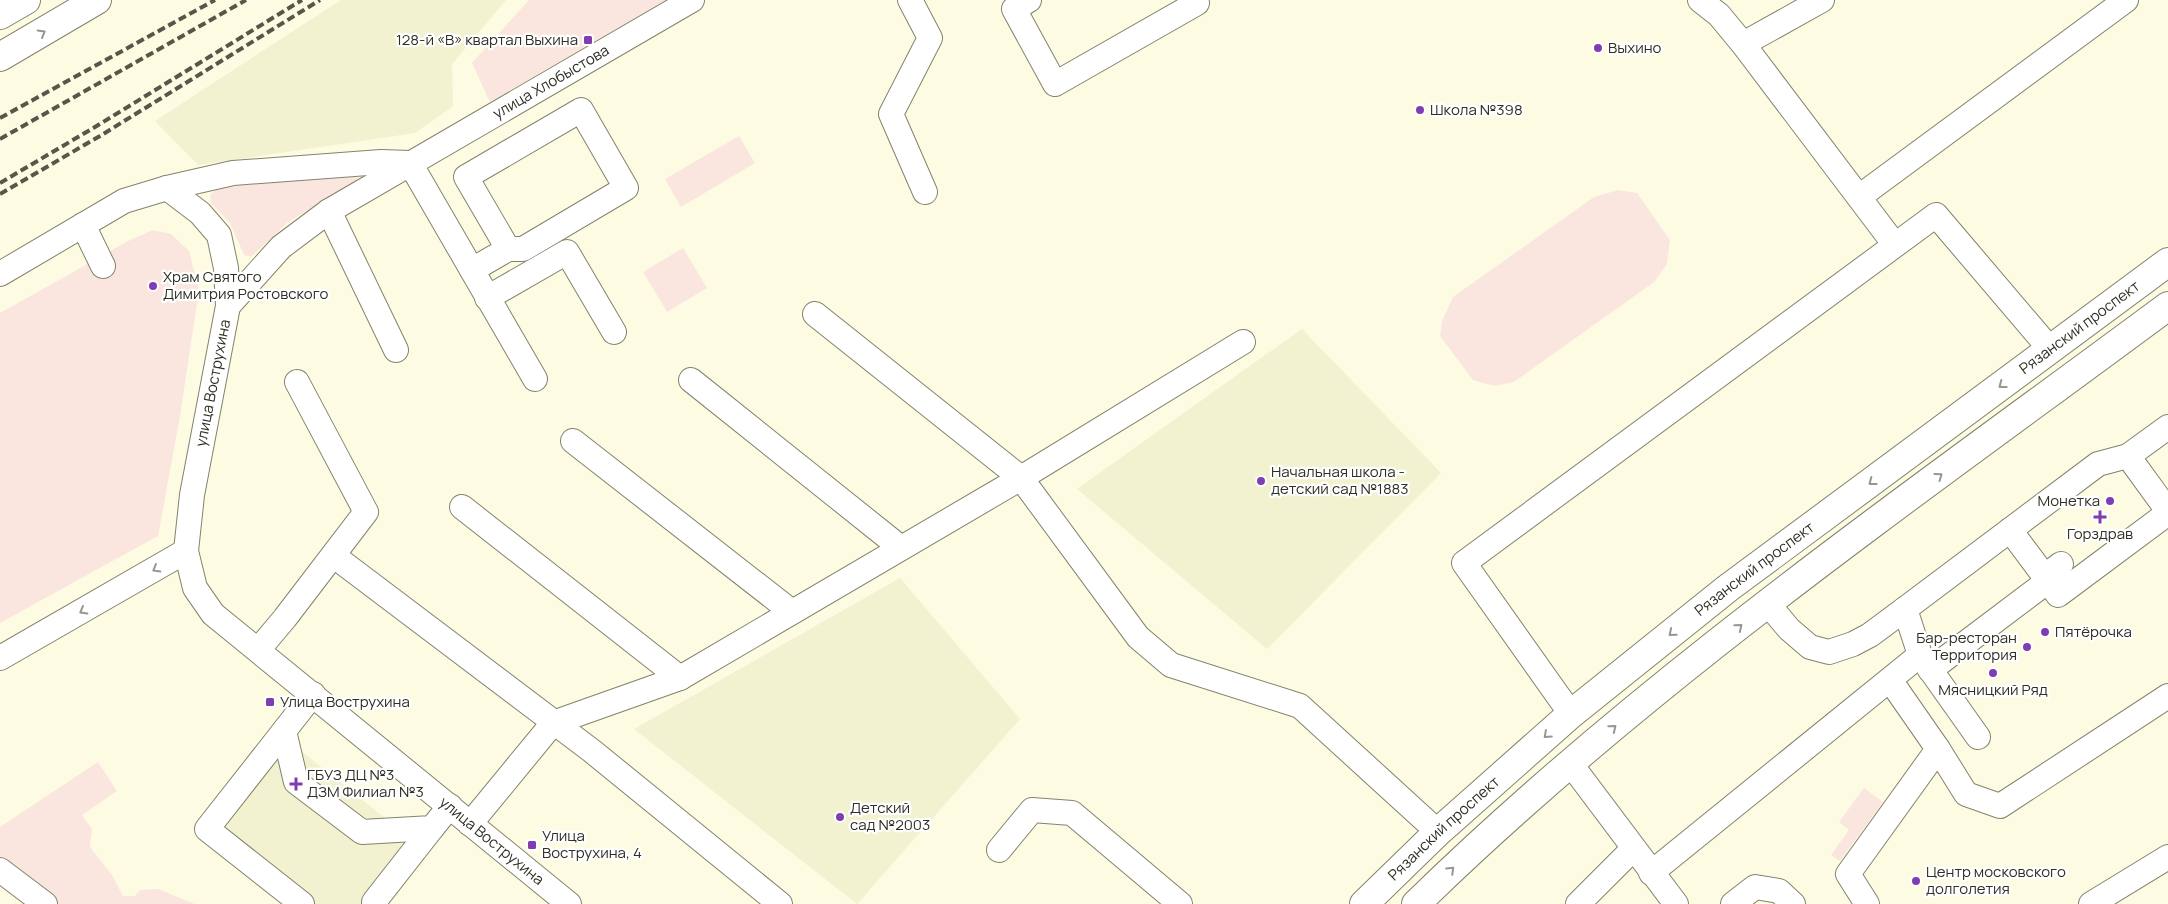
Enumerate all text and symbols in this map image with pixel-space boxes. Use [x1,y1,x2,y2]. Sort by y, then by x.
one-way arrow [37,29,46,39]
place label: 128-й «В» квартал Выхина [396,29,578,50]
marker: 128-й «В» квартал Выхина [582,34,594,46]
place label: Выхино [1608,37,1662,58]
street label: улица Хлобыстова [489,39,613,124]
marker: Выхино [1592,42,1604,54]
place label: Школа №398 [1430,99,1523,120]
marker: Школа №398 [1414,104,1426,116]
place label: Храм Святого Димитрия Ростовского [163,266,328,304]
street label: Рязанский проспект [2015,275,2144,379]
marker: Храм Святого Димитрия Ростовского [147,280,159,292]
street label: улица Вострухина [190,317,235,448]
one-way arrow [1998,379,2008,388]
place label: Начальная школа - детский сад №1883 [1271,461,1409,499]
one-way arrow [1933,473,1943,482]
marker: Начальная школа - детский сад №1883 [1255,475,1267,487]
one-way arrow [1869,476,1878,484]
place label: Монетка [2038,490,2100,511]
marker: Монетка [2104,495,2116,507]
marker: Горздрав [2094,511,2106,523]
street label: Рязанский проспект [1690,516,1819,621]
place label: Горздрав [2067,523,2133,544]
one-way arrow [152,563,161,573]
one-way arrow [79,605,88,615]
place label: Пятёрочка [2055,621,2132,642]
one-way arrow [1734,623,1743,632]
marker: Пятёрочка [2039,626,2051,638]
one-way arrow [1669,627,1678,635]
place label: Бар-ресторан Территория [1916,627,2017,665]
marker: Бар-ресторан Территория [2021,641,2033,653]
marker: Мясницкий Ряд [1987,667,1999,679]
place label: Мясницкий Ряд [1938,679,2048,700]
place label: Улица Вострухина [280,691,410,712]
marker: Улица Вострухина [264,696,276,708]
one-way arrow [1607,726,1616,734]
one-way arrow [1543,730,1552,739]
place label: ГБУЗ ДЦ №3 ДЗМ Филиал №3 [307,764,424,802]
street label: Рязанский проспект [1383,771,1504,885]
marker: ГБУЗ ДЦ №3 ДЗМ Филиал №3 [289,777,303,791]
street label: улица Вострухина [435,792,549,890]
place label: Детский сад №2003 [850,797,930,835]
marker: Детский сад №2003 [834,811,846,823]
place label: Улица Вострухина, 4 [542,825,642,863]
marker: Улица Вострухина, 4 [526,839,538,851]
place label: Центр московского долголетия [1926,861,2066,899]
one-way arrow [1445,867,1454,876]
marker: Центр московского долголетия [1910,875,1922,887]

